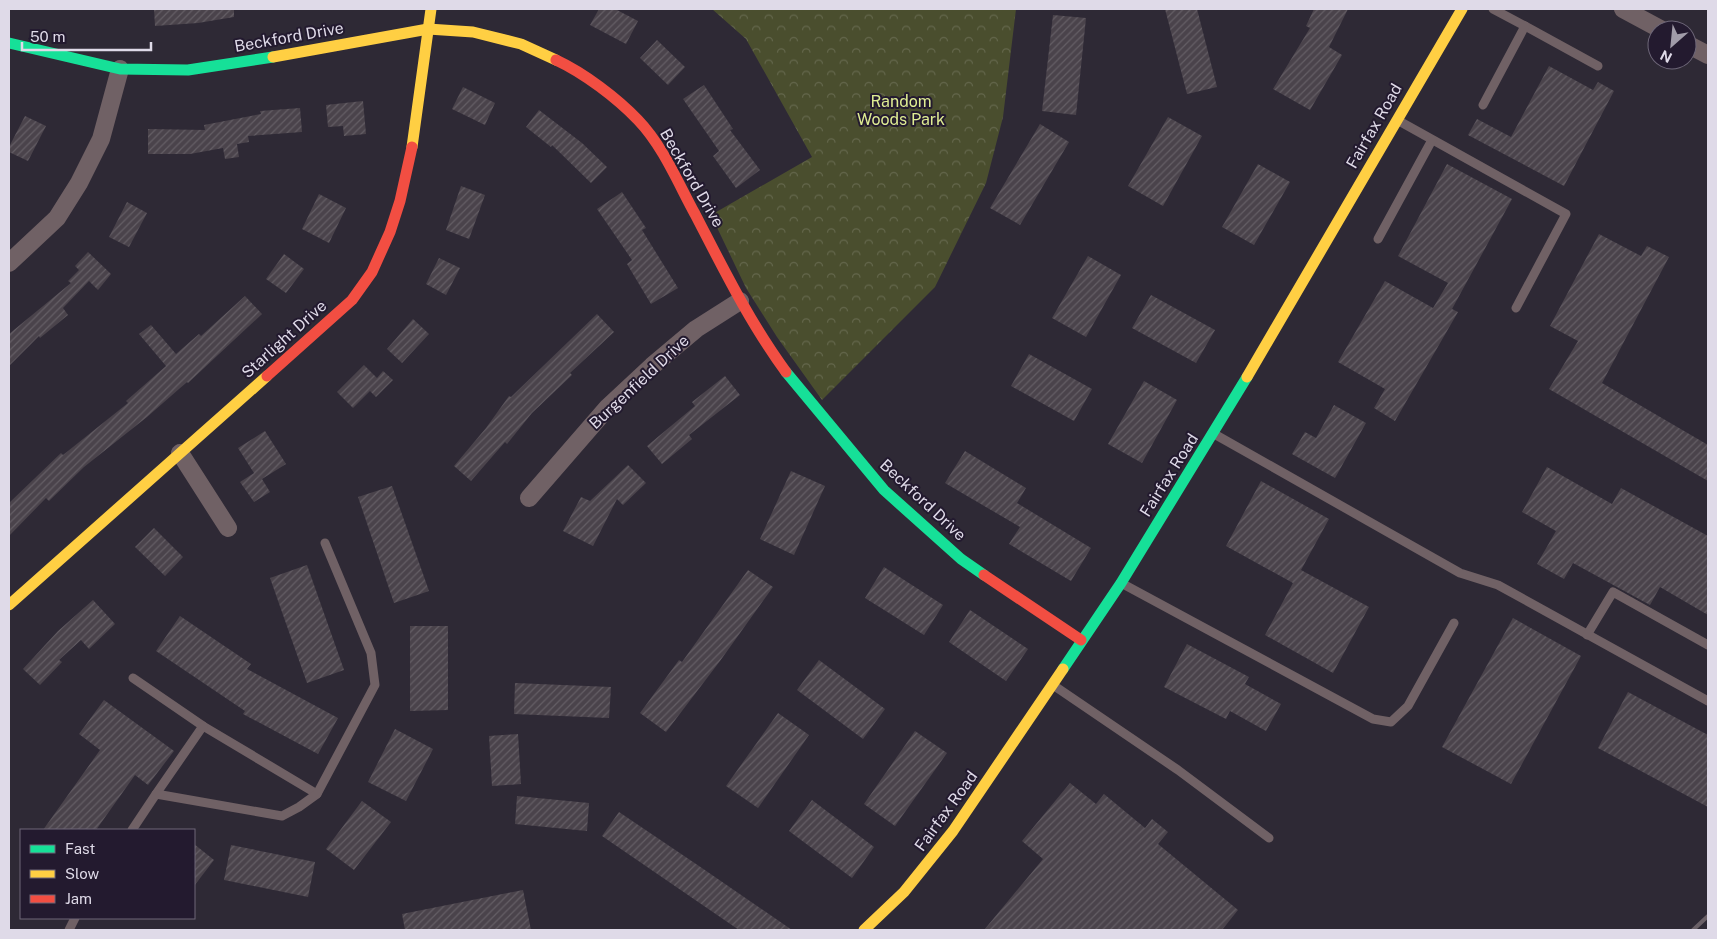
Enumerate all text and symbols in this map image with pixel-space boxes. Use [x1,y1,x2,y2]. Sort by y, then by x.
street label: Beckford Drive [233,18,345,56]
scale bar [22,20,151,52]
north arrow [1647,20,1697,70]
text: 50 m [30,28,65,45]
text: N [1658,47,1675,66]
street label: Fairfax Road [1342,80,1406,172]
park label: Random Woods Park [857,92,945,129]
street label: Beckford Drive [656,125,728,231]
street label: Starlight Drive [238,296,330,382]
street label: Burgenfield Drive [585,331,693,433]
street label: Fairfax Road [1136,430,1202,520]
street label: Beckford Drive [876,455,970,545]
street label: Fairfax Road [911,767,981,855]
legend [20,829,195,919]
text: Fast [65,840,95,857]
text: Slow [65,865,100,882]
text: Jam [65,890,92,907]

